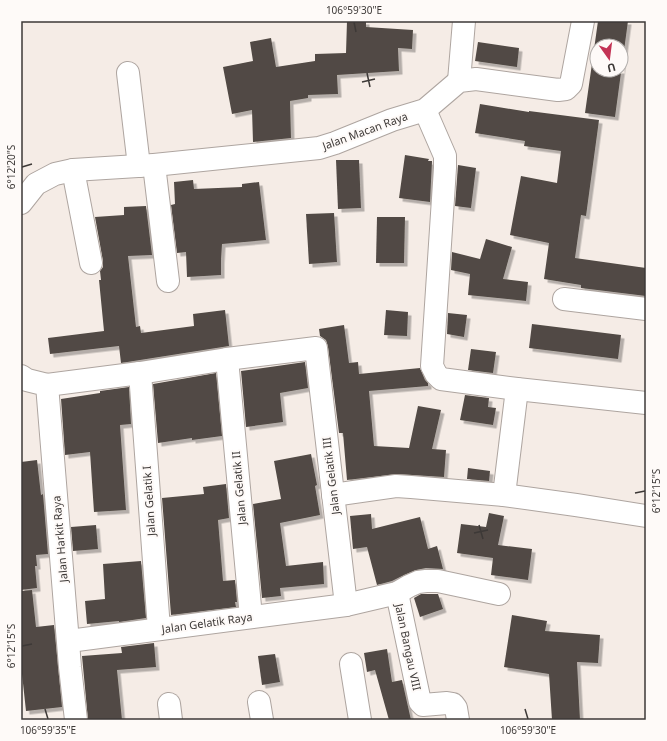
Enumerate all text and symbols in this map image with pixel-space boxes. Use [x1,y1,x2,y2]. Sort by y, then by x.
text: 106°59'30"E [326,3,382,17]
north arrow [589,38,629,78]
text: U [606,60,617,76]
street label: Jalan Macan Raya [319,108,410,153]
text: 6°12'20"S [4,144,18,189]
street label: Jalan Gelatik III [318,436,343,517]
street label: Jalan Gelatik II [228,450,249,527]
street label: Jalan Gelatik I [139,465,159,538]
text: 6°12'15"S [649,468,663,513]
street label: Jalan Harkit Raya [48,495,71,584]
street label: Jalan Bangau VIII [392,601,425,692]
street label: Jalan Gelatik Raya [160,609,253,636]
text: 6°12'15"S [4,623,18,668]
text: 106°59'35"E [20,723,76,737]
text: 106°59'30"E [500,723,556,737]

